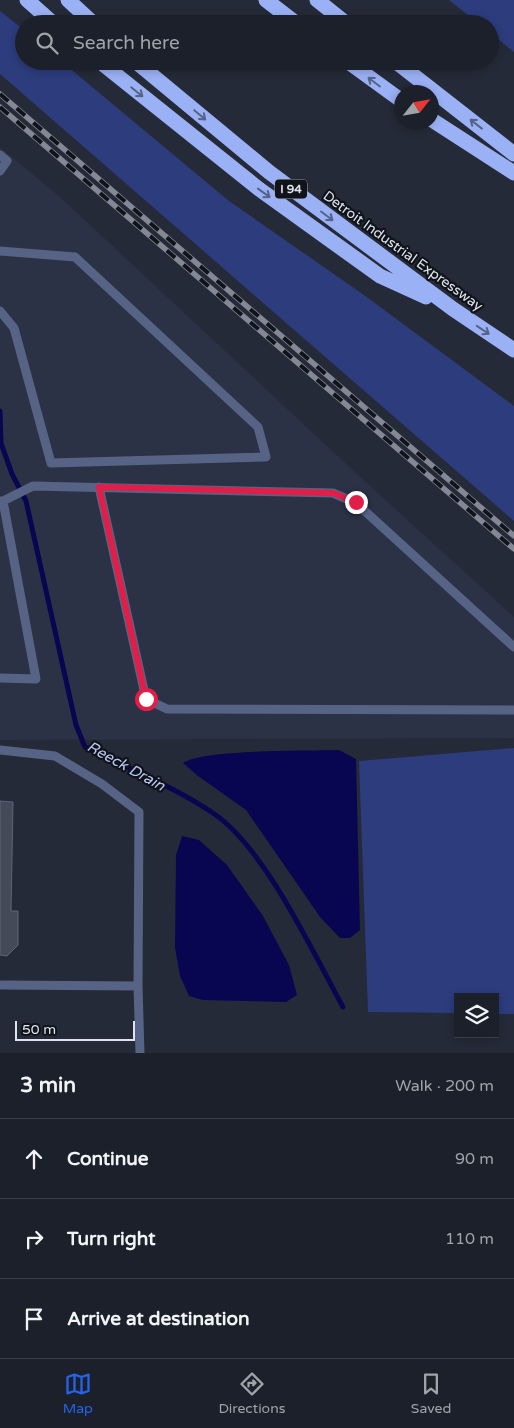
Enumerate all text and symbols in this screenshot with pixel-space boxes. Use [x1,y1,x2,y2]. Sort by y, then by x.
search box [15,15,499,70]
icon: search [33,29,61,57]
text: Search here [73,32,180,54]
one-way arrow [368,76,381,87]
north arrow [394,85,439,130]
one-way arrow [130,86,143,97]
one-way arrow [193,109,206,121]
one-way arrow [469,119,483,129]
road number: I 94 [275,180,307,198]
street label: Detroit Industrial Expressway [320,187,487,315]
one-way arrow [257,188,271,198]
one-way arrow [320,211,334,221]
one-way arrow [476,325,490,335]
route end [345,491,368,514]
route start [135,688,158,711]
water label: Reeck Drain [84,737,169,795]
map controls [454,993,499,1038]
button: layers [454,993,499,1038]
scale bar [15,1018,135,1041]
text: 50 m [22,1021,56,1038]
text: 3 min [20,1073,76,1098]
text: Walk · 200 m [395,1076,494,1096]
icon: ahead [20,1145,48,1173]
text: Continue [67,1148,149,1170]
text: 90 m [455,1149,494,1169]
icon: right [20,1225,48,1253]
text: Turn right [67,1228,155,1250]
text: 110 m [445,1229,494,1249]
icon: arrive [20,1305,48,1333]
text: Arrive at destination [67,1308,250,1330]
tab: Map [63,1370,93,1417]
tab: Directions [218,1370,285,1417]
tab: Saved [411,1370,451,1417]

